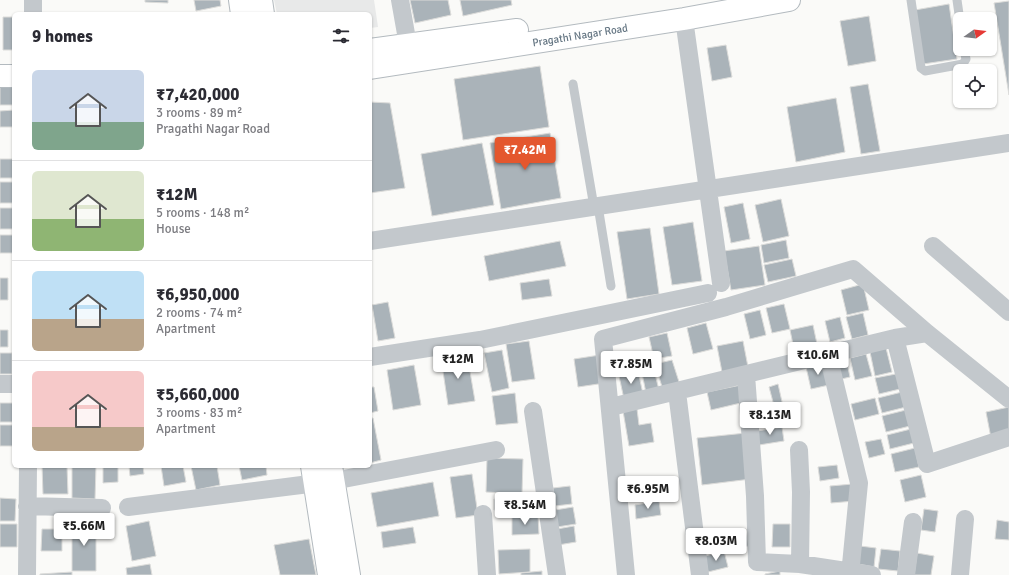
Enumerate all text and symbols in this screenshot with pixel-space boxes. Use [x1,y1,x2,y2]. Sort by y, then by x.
north arrow [953,12,997,56]
map controls [953,12,997,108]
street label: Pragathi Nagar Road [531,22,629,49]
icon: filters [330,25,352,47]
text: 9 homes [32,26,93,47]
button: locate [953,64,997,108]
text: ₹7,420,000 [156,84,239,105]
icon: home [64,86,112,134]
text: 3 rooms · 89 m² [156,105,242,121]
text: Pragathi Nagar Road [156,121,270,137]
pin: ₹7.42M [492,137,558,171]
text: ₹7.42M [504,142,546,158]
text: ₹12M [156,184,198,205]
icon: home [64,187,112,235]
text: 5 rooms · 148 m² [156,205,249,221]
text: House [156,221,191,237]
text: ₹6,950,000 [156,284,239,305]
icon: home [64,287,112,335]
text: 2 rooms · 74 m² [156,305,242,321]
text: Apartment [156,321,216,337]
pin: ₹10.6M [785,342,851,376]
pin: ₹12M [434,346,482,380]
text: ₹10.6M [797,347,839,363]
text: ₹12M [442,351,474,367]
pin: ₹7.85M [598,351,664,385]
text: ₹7.85M [610,356,652,372]
text: ₹5,660,000 [156,384,239,405]
icon: home [64,387,112,435]
pin: ₹8.13M [737,402,803,436]
text: 3 rooms · 83 m² [156,405,242,421]
text: ₹8.13M [749,407,791,423]
text: Apartment [156,421,216,437]
pin: ₹6.95M [615,476,681,510]
text: ₹6.95M [627,481,669,497]
pin: ₹8.54M [492,492,558,526]
text: ₹8.54M [504,497,546,513]
pin: ₹5.66M [51,513,117,547]
text: ₹5.66M [63,518,105,534]
pin: ₹8.03M [683,528,749,562]
text: ₹8.03M [695,533,737,549]

